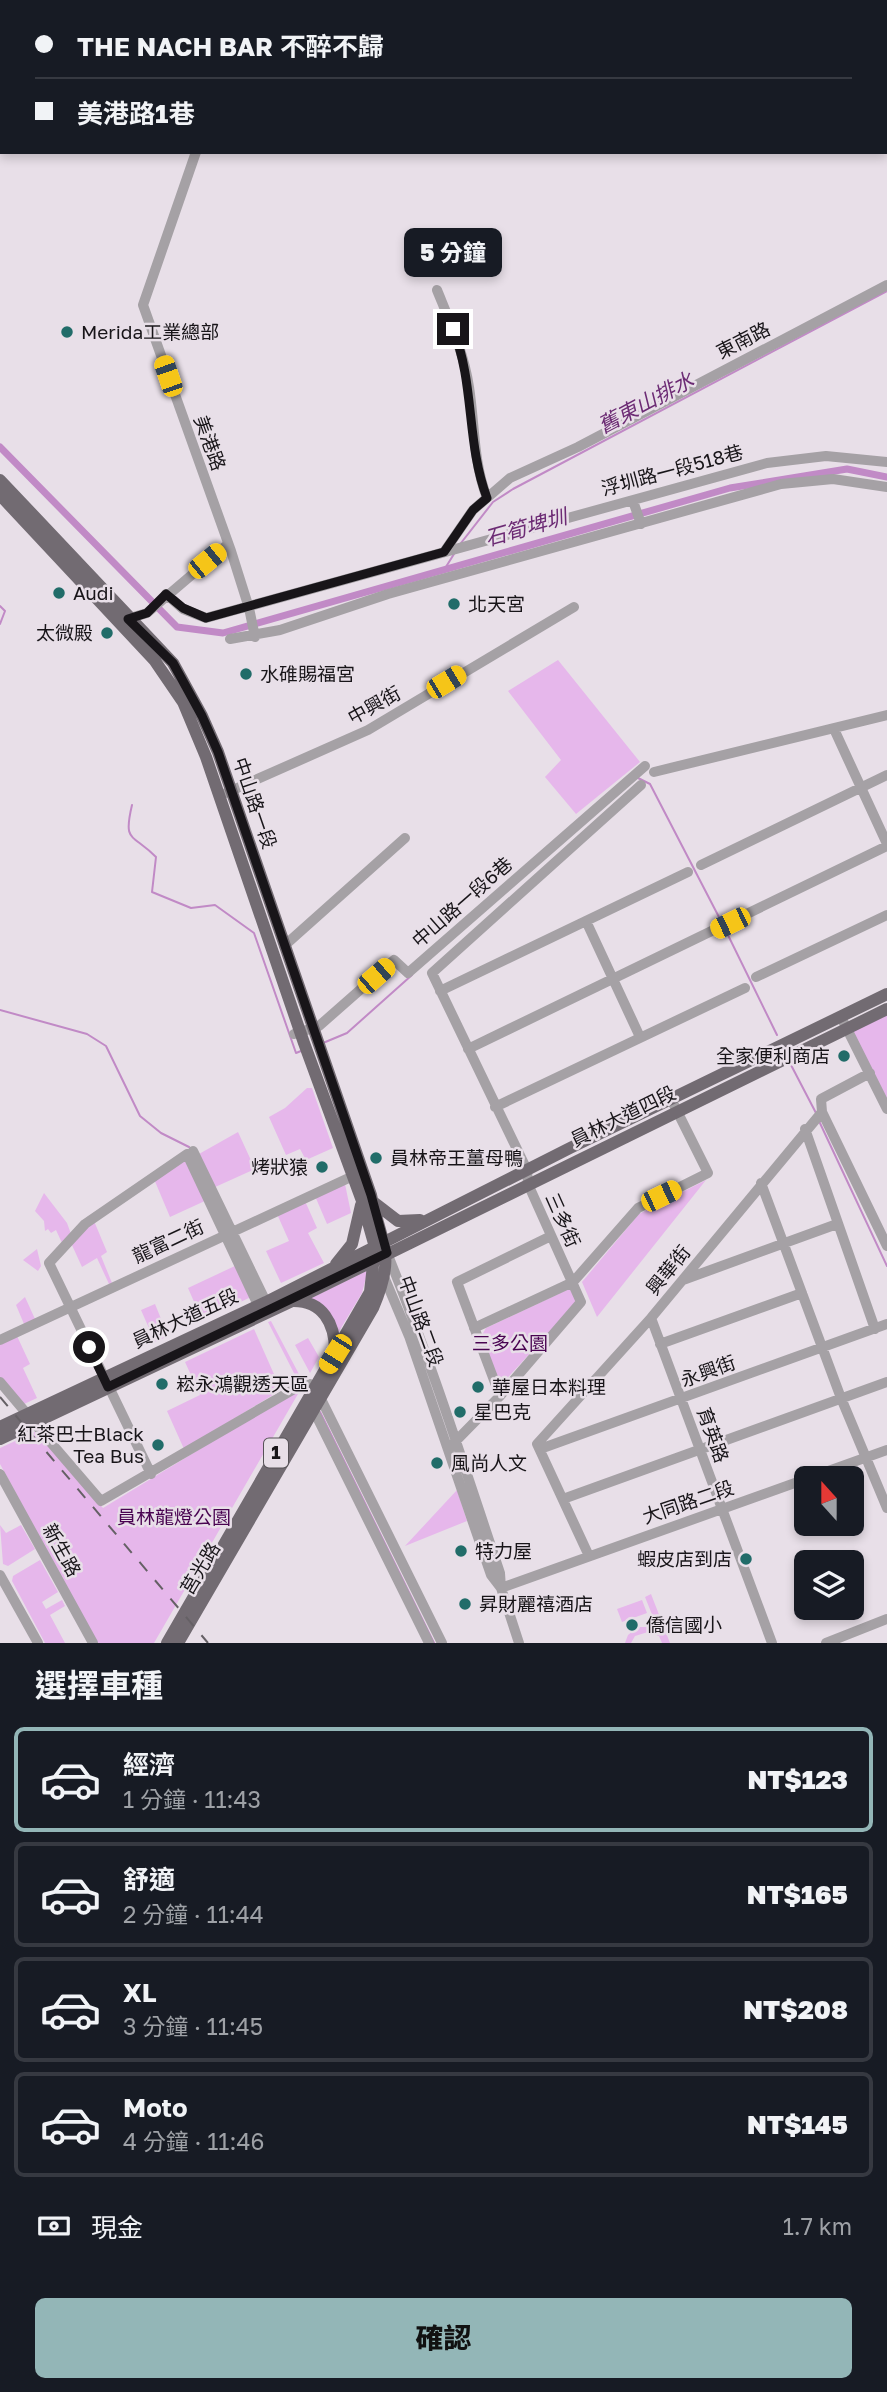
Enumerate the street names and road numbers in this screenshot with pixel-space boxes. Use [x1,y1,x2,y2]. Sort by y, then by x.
street label: 東南路 [712,316,773,363]
street label: 美港路 [190,412,231,474]
street label: 浮圳路一段518巷 [598,440,745,499]
street label: 中興街 [343,681,404,728]
street label: 中山路一段 [229,754,282,852]
street label: 中山路一段6巷 [407,852,517,951]
street label: 員林大道四段 [567,1080,679,1151]
street label: 三多街 [541,1189,586,1251]
street label: 龍富二街 [128,1214,207,1267]
street label: 興華街 [641,1240,694,1299]
street label: 中山路二段 [394,1272,449,1369]
street label: 員林大道五段 [128,1283,241,1352]
street label: 永興街 [677,1350,739,1391]
street label: 育英路 [693,1404,734,1466]
road number: 1 [264,1438,288,1468]
street label: 大同路二段 [639,1475,737,1528]
street label: 新生路 [39,1519,86,1580]
street label: 莒光路 [175,1537,224,1598]

